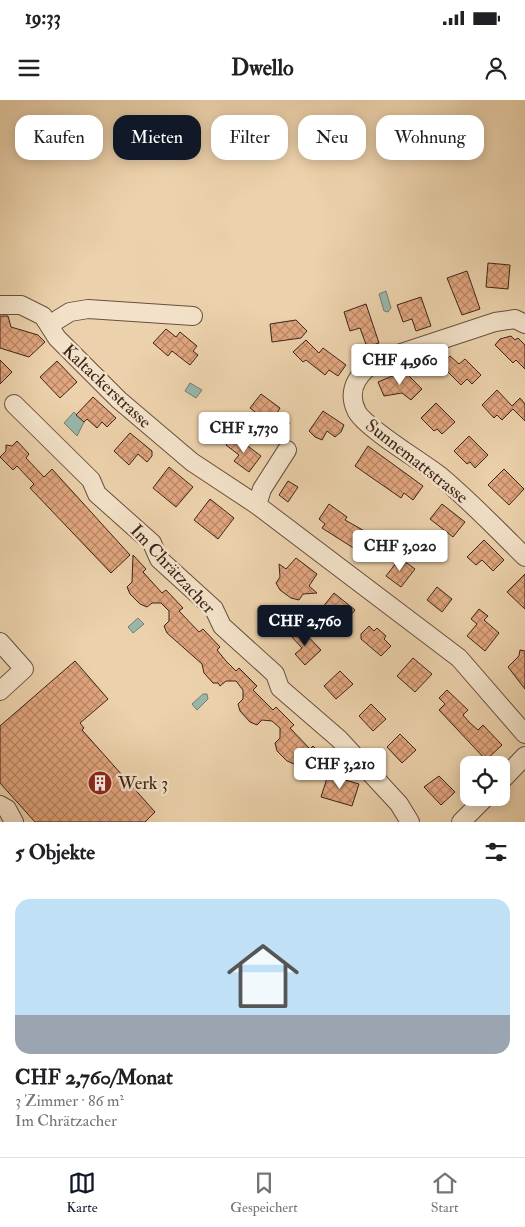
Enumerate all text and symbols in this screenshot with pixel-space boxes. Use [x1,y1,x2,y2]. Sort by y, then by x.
text: 19:33 [25,6,61,30]
icon: menu [15,54,43,82]
text: Dwello [231,54,294,82]
icon: person [482,54,510,82]
chip: Kaufen [15,115,103,160]
chip: Mieten [113,115,201,160]
chip: Filter [211,115,288,160]
chip: Neu [298,115,366,160]
chip: Wohnung [376,115,484,160]
street label: Kaltackerstrasse [57,339,156,434]
pin: CHF 4,960 [343,344,457,386]
text: CHF 4,960 [362,350,438,370]
pin: CHF 1,730 [187,412,301,454]
street label: Sunnemattstrasse [361,414,473,509]
text: CHF 1,730 [210,418,278,438]
street label: Im Chrätzacher [125,520,220,619]
pin: CHF 3,020 [343,530,457,572]
text: CHF 3,020 [364,536,436,556]
pin: CHF 2,760 [248,604,362,647]
text: CHF 2,760 [268,611,342,631]
pin: CHF 3,210 [283,748,397,790]
text: CHF 3,210 [305,754,375,774]
map controls [460,756,510,806]
button: locate [460,756,510,806]
building icon: Werk 3 [87,770,113,796]
place label: Werk 3 [117,772,168,795]
icon: filters [482,838,510,866]
text: 5 Objekte [15,839,95,866]
icon: home [218,931,308,1021]
text: CHF 2,760/Monat [15,1064,173,1091]
text: 3 Zimmer · 86 m² [15,1091,124,1111]
text: Im Chrätzacher [15,1111,117,1131]
tab: Karte [66,1169,98,1216]
tab: Gespeichert [230,1169,298,1216]
tab: Start [431,1169,459,1216]

